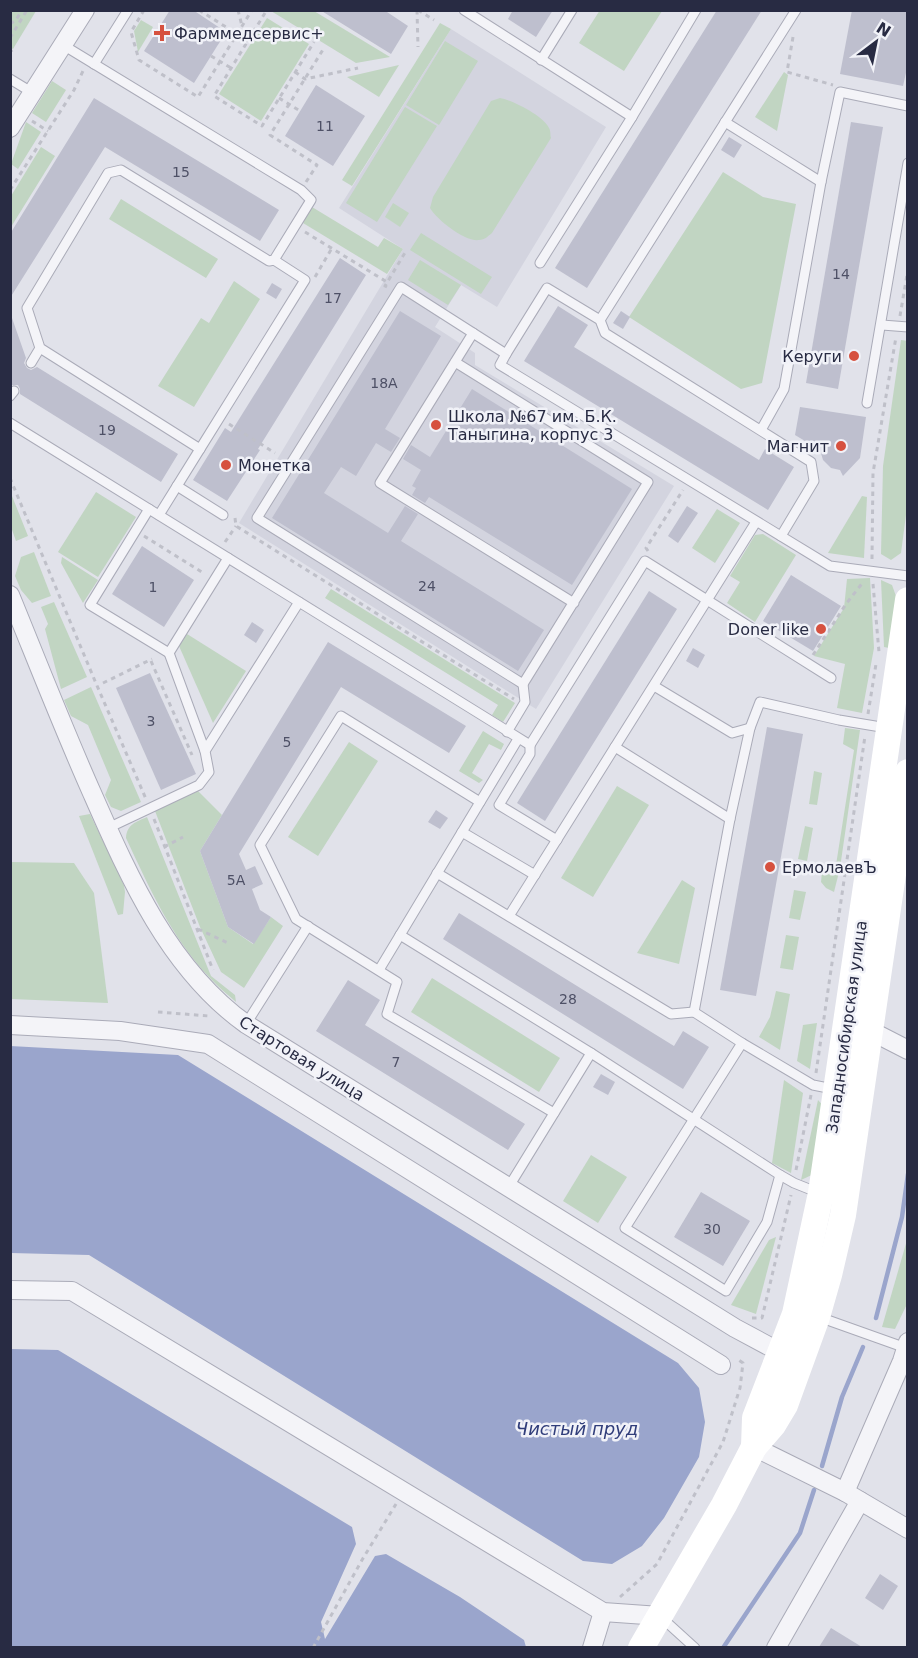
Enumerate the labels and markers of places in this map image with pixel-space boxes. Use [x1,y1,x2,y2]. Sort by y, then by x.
place label: Фарммедсервис+ [174,24,324,43]
marker: Фарммедсервис+ [155,26,169,40]
place label: Керуги [782,347,842,366]
marker: Керуги [847,349,861,363]
place label: Школа №67 им. Б.К. Таныгина, корпус 3 [447,407,617,444]
marker: Школа №67 им. Б.К. Таныгина, корпус 3 [429,418,443,432]
place label: Магнит [767,437,829,456]
marker: Магнит [834,439,848,453]
place label: Монетка [238,456,311,475]
marker: Монетка [219,458,233,472]
place label: Doner like [728,620,809,639]
marker: Doner like [814,622,828,636]
place label: ЕрмолаевЪ [782,858,877,877]
marker: ЕрмолаевЪ [763,860,777,874]

